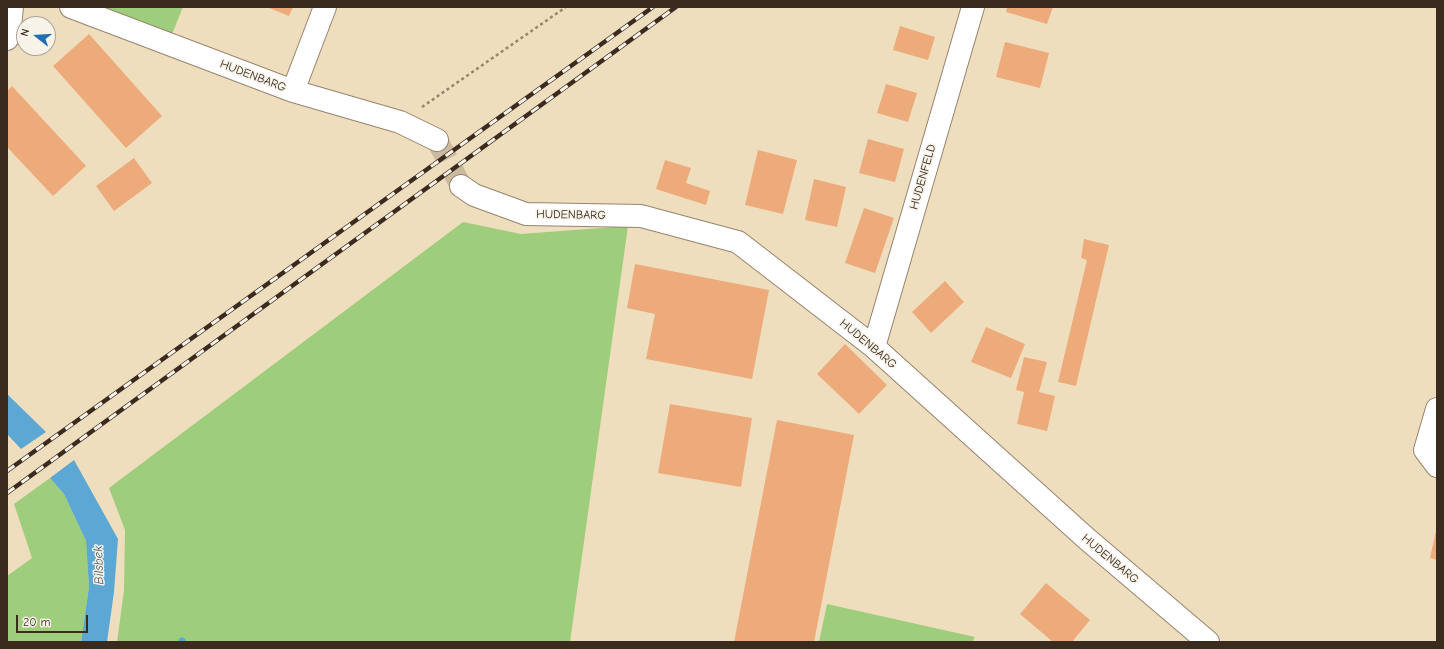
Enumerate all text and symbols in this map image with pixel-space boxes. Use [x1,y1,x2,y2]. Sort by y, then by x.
north arrow [16,16,56,56]
text: N [18,27,32,38]
street label: HUDENBARG [218,57,288,95]
street label: HUDENFELD [907,143,939,211]
street label: HUDENBARG [536,207,606,223]
street label: HUDENBARG [837,316,899,372]
street label: HUDENBARG [1079,531,1141,587]
water label: Bilsbek [91,545,107,585]
scale bar [18,607,90,633]
text: 20 m [23,615,51,629]

